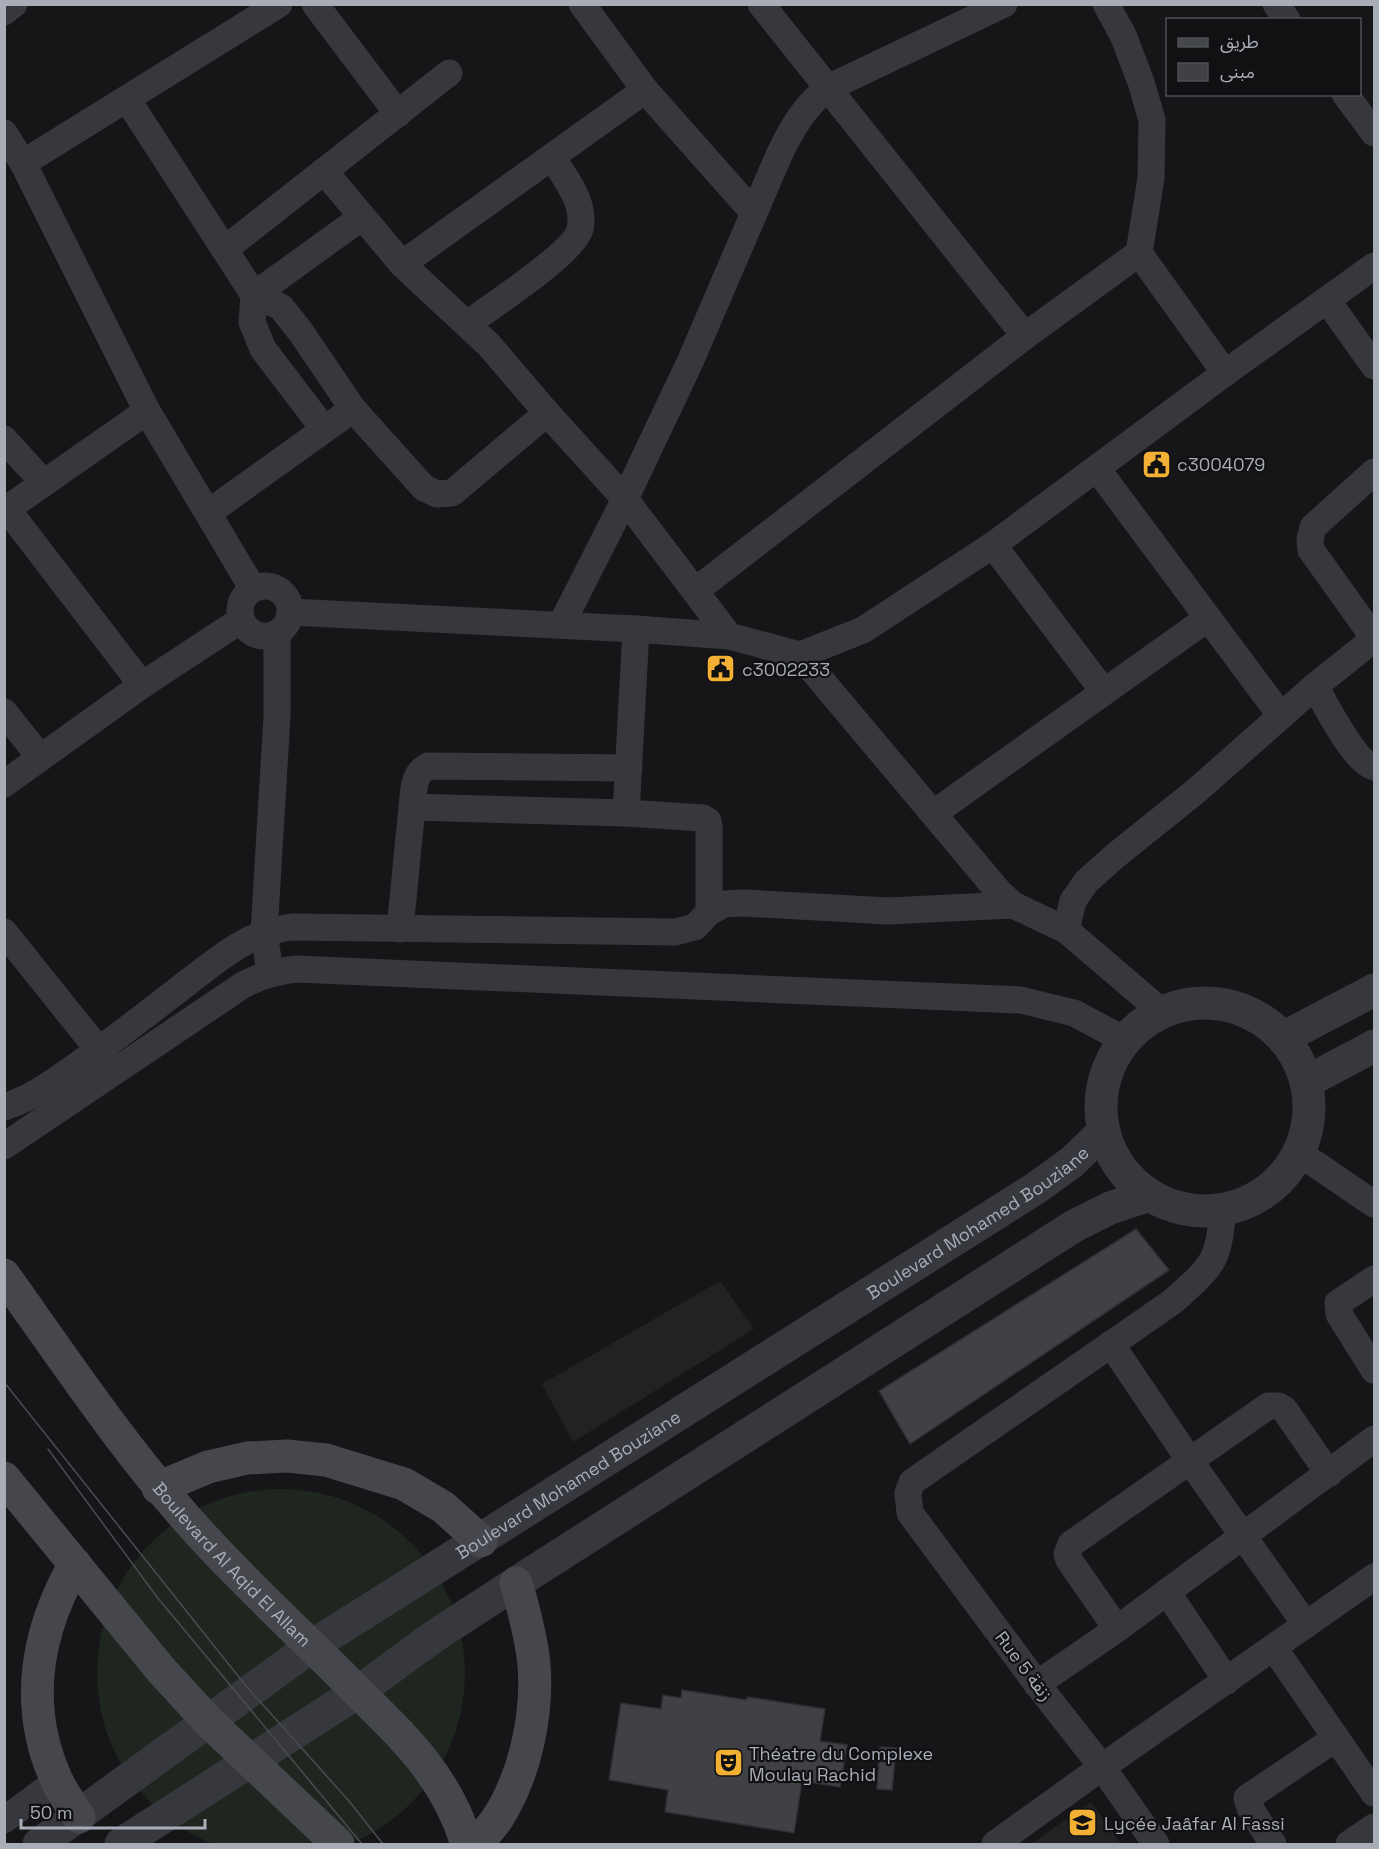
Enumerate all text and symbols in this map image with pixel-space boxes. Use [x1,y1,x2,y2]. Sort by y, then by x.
legend [1166,18,1361,96]
text: طريق [1220,30,1259,53]
text: مبنى [1220,60,1255,83]
public building icon: c3004079 [1140,448,1172,480]
place label: c3004079 [1177,453,1265,476]
public building icon: c3002233 [705,653,737,685]
place label: c3002233 [742,658,830,681]
street label: Boulevard Mohamed Bouziane [862,1141,1093,1304]
street label: Boulevard Mohamed Bouziane [451,1404,685,1564]
street label: Boulevard Al Aqid El Allam [148,1477,316,1651]
street label: Rue 5 زنقة [990,1626,1058,1706]
place label: Théatre du Complexe Moulay Rachid [749,1742,933,1786]
theatre icon: Théatre du Complexe Moulay Rachid [712,1747,744,1779]
scale bar [21,1792,206,1830]
text: 50 m [30,1801,72,1824]
school or university icon: Lycée Jaâfar Al Fassi [1067,1807,1099,1839]
place label: Lycée Jaâfar Al Fassi [1104,1812,1285,1835]

